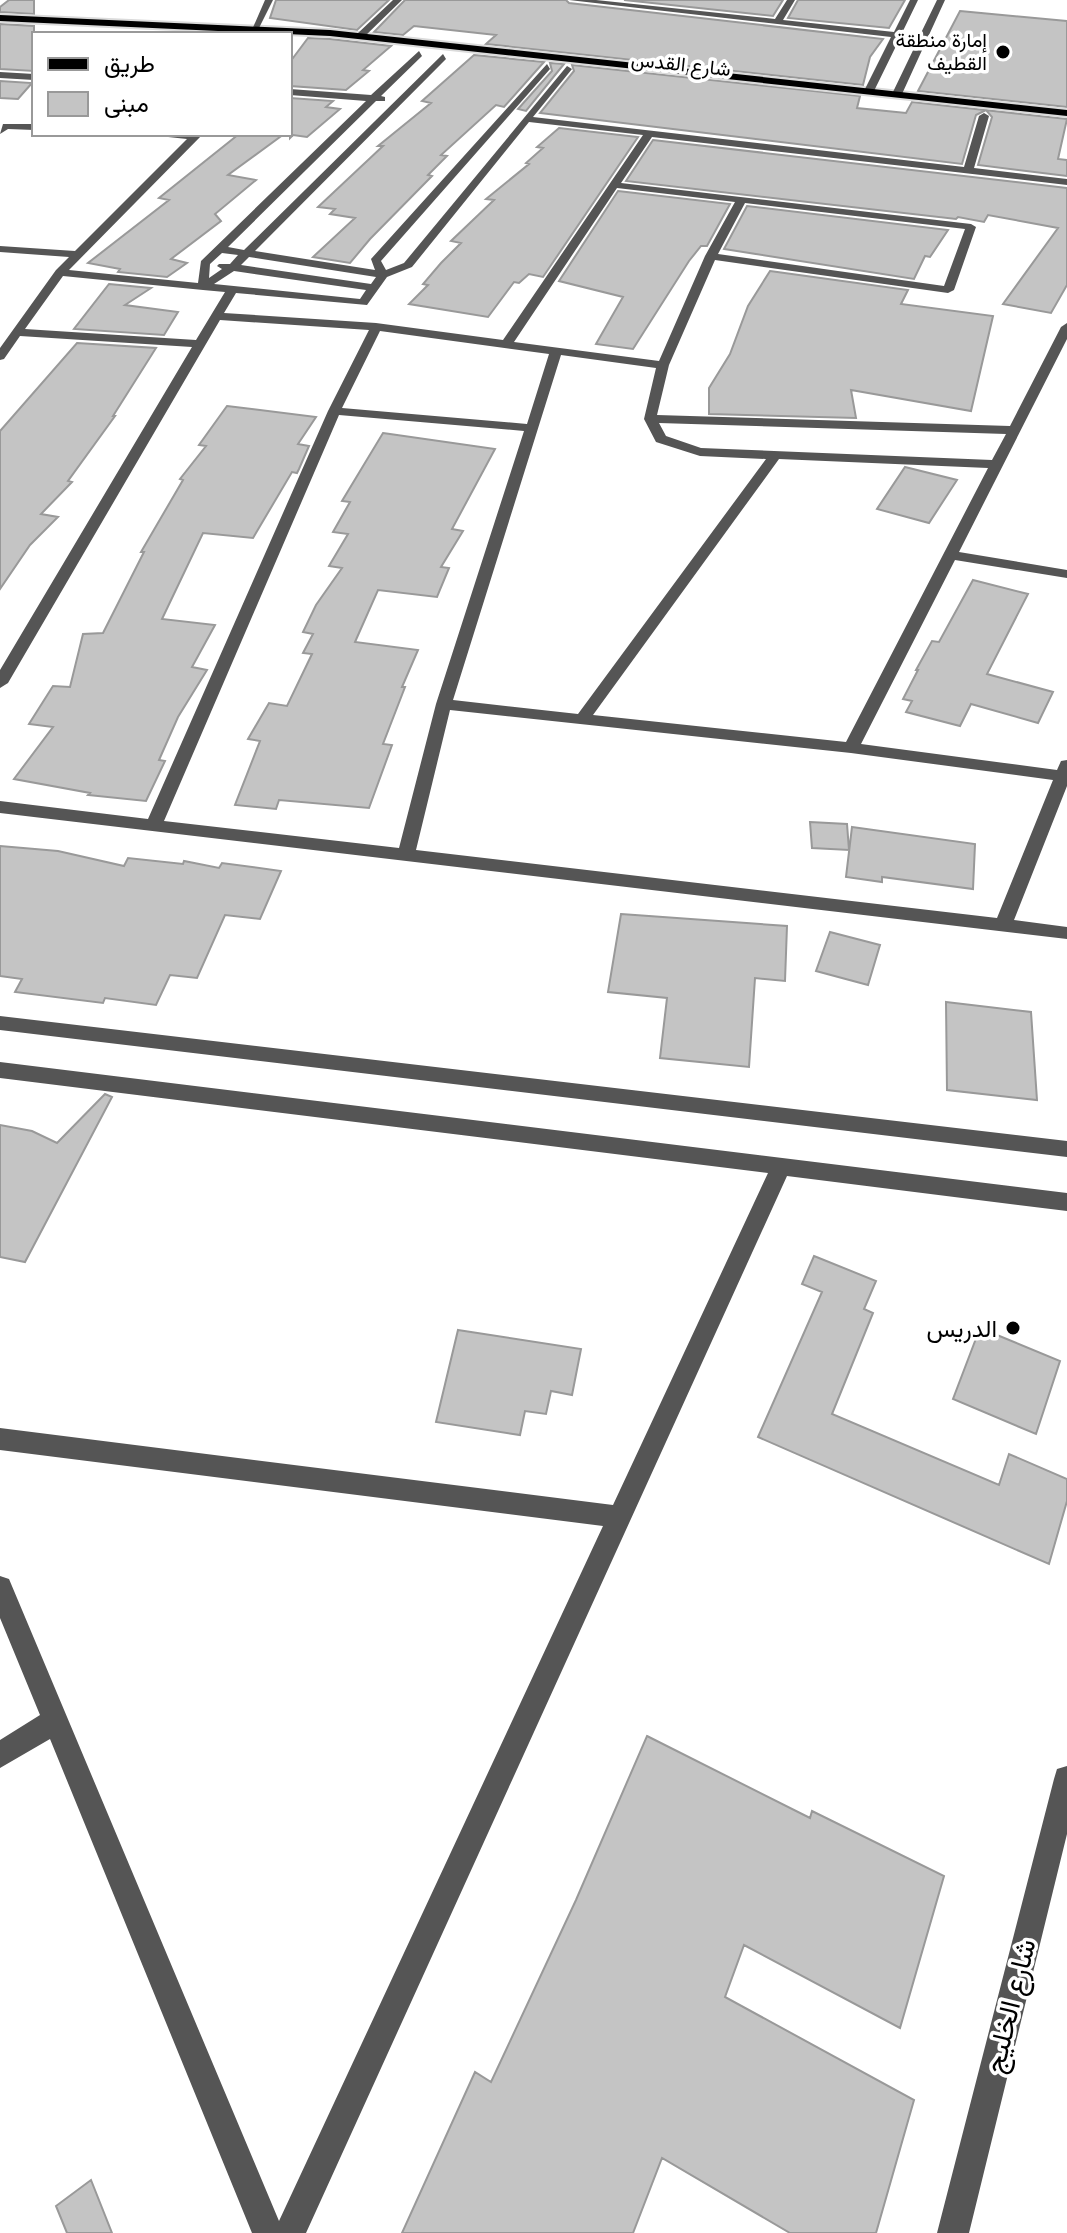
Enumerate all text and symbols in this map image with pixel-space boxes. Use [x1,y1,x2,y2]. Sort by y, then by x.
place label: إمارة منطقة القطيف [896,28,987,75]
legend [32,32,292,136]
marker: إمارة منطقة القطيف [994,43,1012,61]
street label: شارع القدس [630,47,732,83]
text: طريق [104,49,155,79]
text: مبنى [104,89,149,118]
place label: الدريس [926,1314,997,1344]
marker: الدريس [1004,1319,1022,1337]
street label: شارع الخليج [977,1936,1045,2077]

